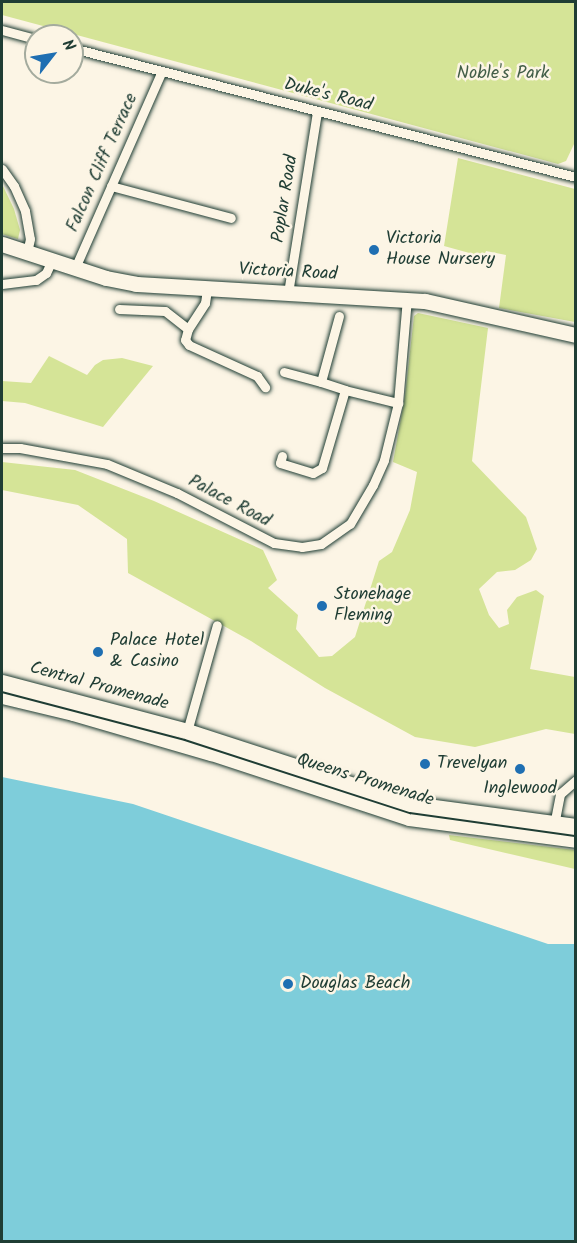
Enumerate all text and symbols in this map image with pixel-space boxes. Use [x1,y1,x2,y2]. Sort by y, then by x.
north arrow [24,24,84,84]
text: N [55,35,81,56]
park label: Noble's Park [457,63,549,85]
street label: Duke's Road [282,75,374,117]
street label: Falcon Cliff Terrace [63,90,143,236]
street label: Poplar Road [268,154,304,244]
place label: Victoria House Nursery [386,229,495,272]
marker: Victoria House Nursery [367,243,381,257]
street label: Victoria Road [238,260,338,286]
street label: Palace Road [184,471,274,533]
place label: Stonehage Fleming [334,585,411,628]
marker: Stonehage Fleming [315,599,329,613]
place label: Palace Hotel & Casino [110,631,204,674]
marker: Palace Hotel & Casino [91,645,105,659]
street label: Central Promenade [27,658,171,716]
street label: Queens Promenade [294,750,436,812]
place label: Trevelyan [437,753,507,775]
marker: Trevelyan [418,757,432,771]
marker: Inglewood [513,762,527,776]
place label: Inglewood [483,778,557,800]
place label: Douglas Beach [300,973,410,995]
marker: Douglas Beach [281,977,295,991]

